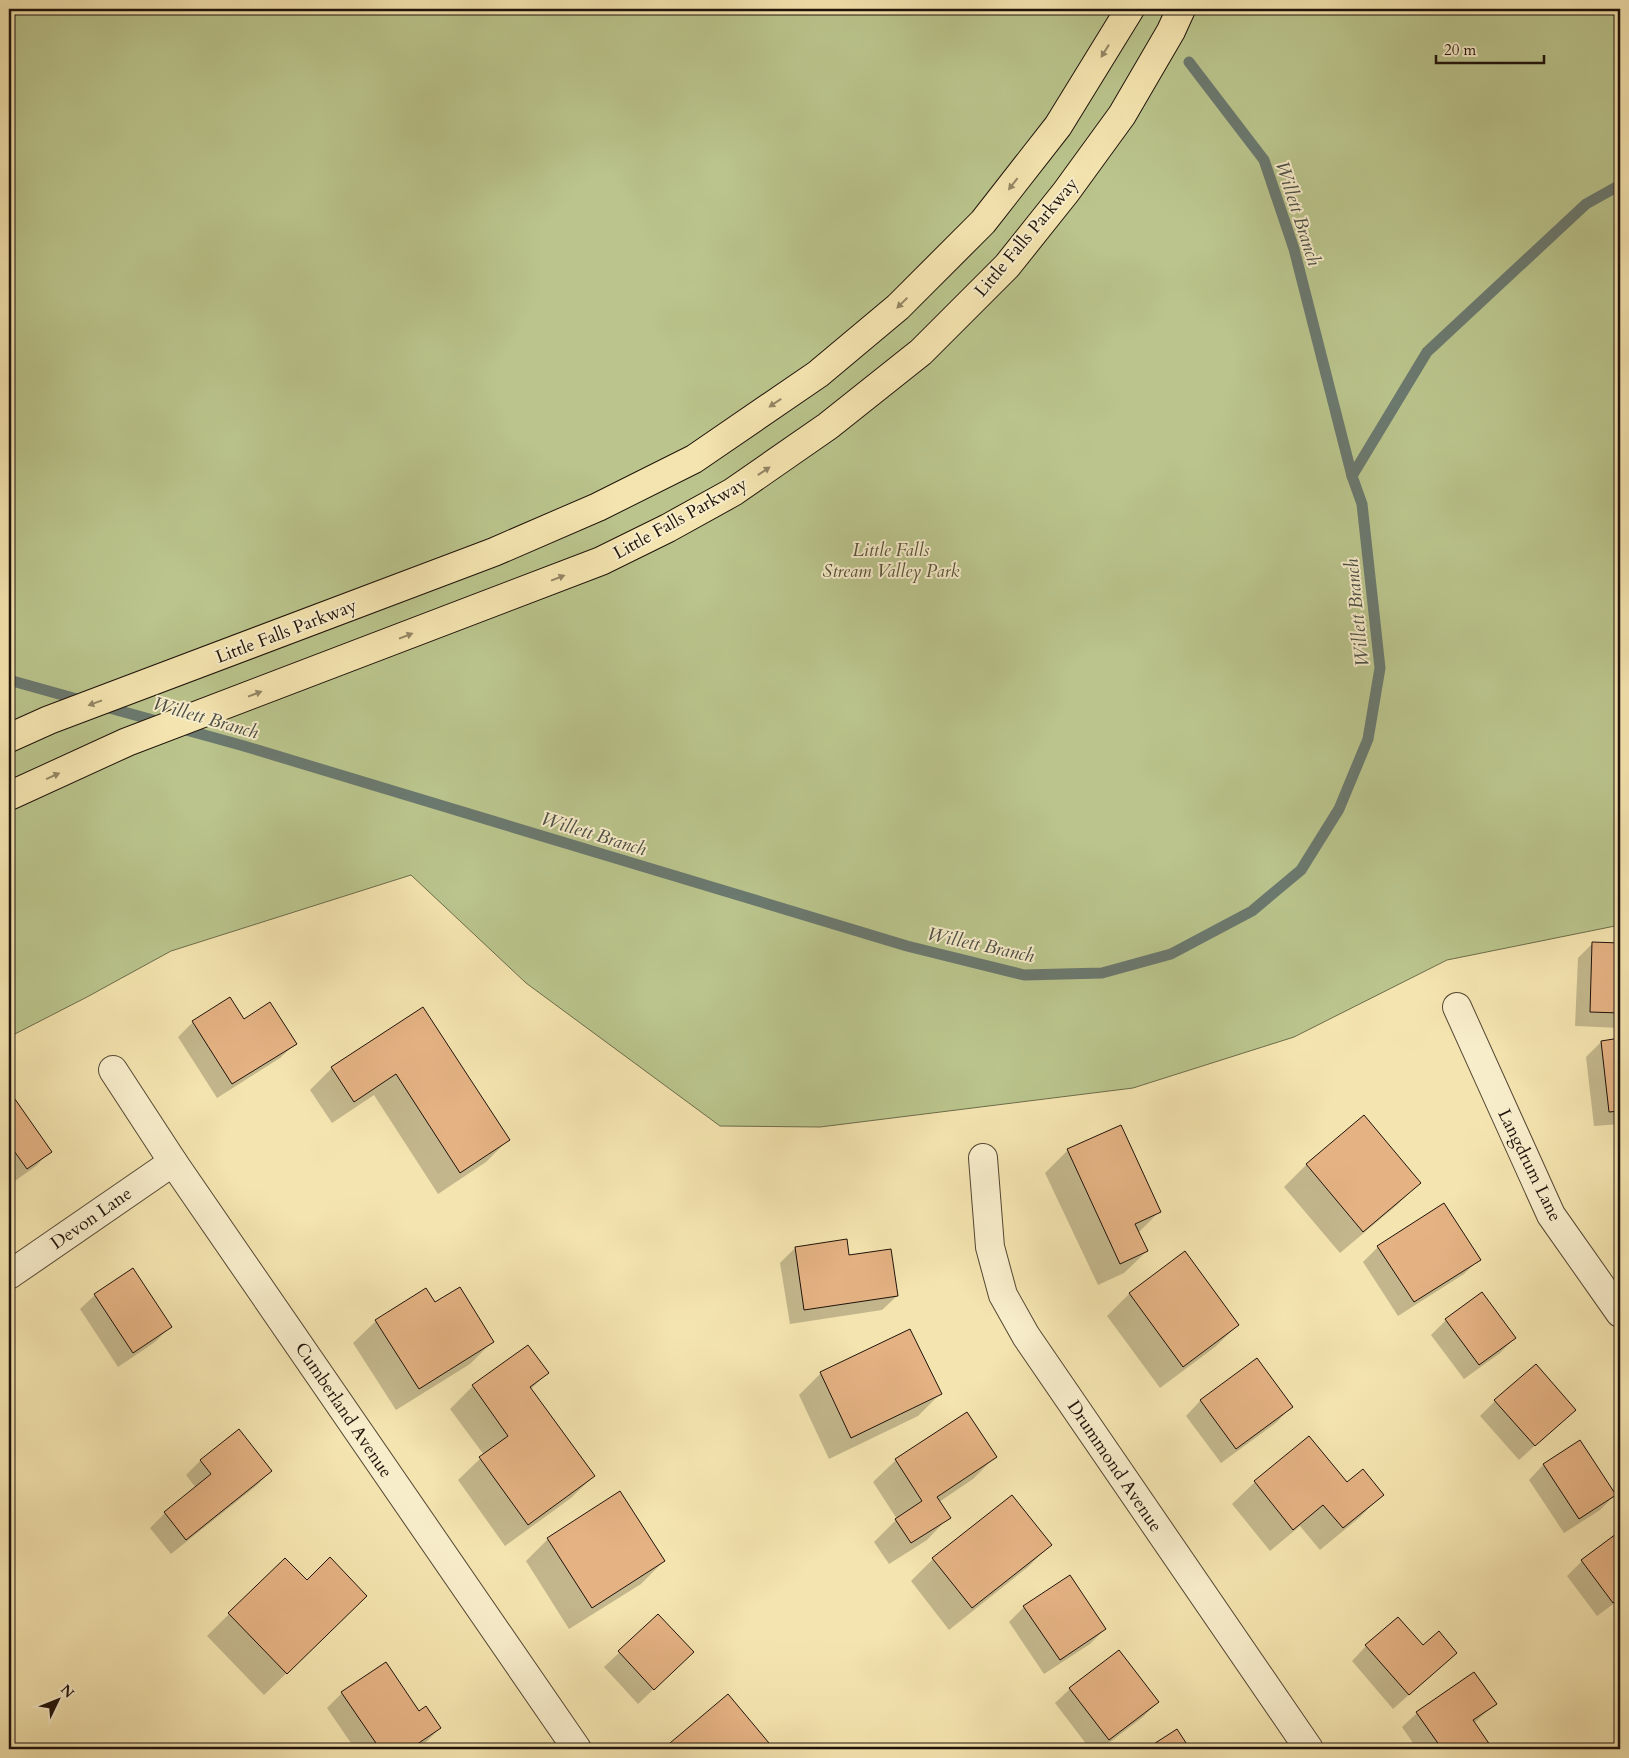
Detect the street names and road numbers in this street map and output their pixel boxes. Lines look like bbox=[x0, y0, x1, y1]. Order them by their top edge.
street label: Little Falls Parkway bbox=[969, 172, 1084, 303]
street label: Little Falls Parkway bbox=[609, 471, 752, 566]
street label: Little Falls Parkway bbox=[212, 593, 361, 670]
street label: Langdrum Lane bbox=[1492, 1105, 1568, 1226]
street label: Devon Lane bbox=[46, 1181, 137, 1256]
street label: Cumberland Avenue bbox=[289, 1338, 398, 1483]
street label: Drummond Avenue bbox=[1061, 1395, 1168, 1537]

